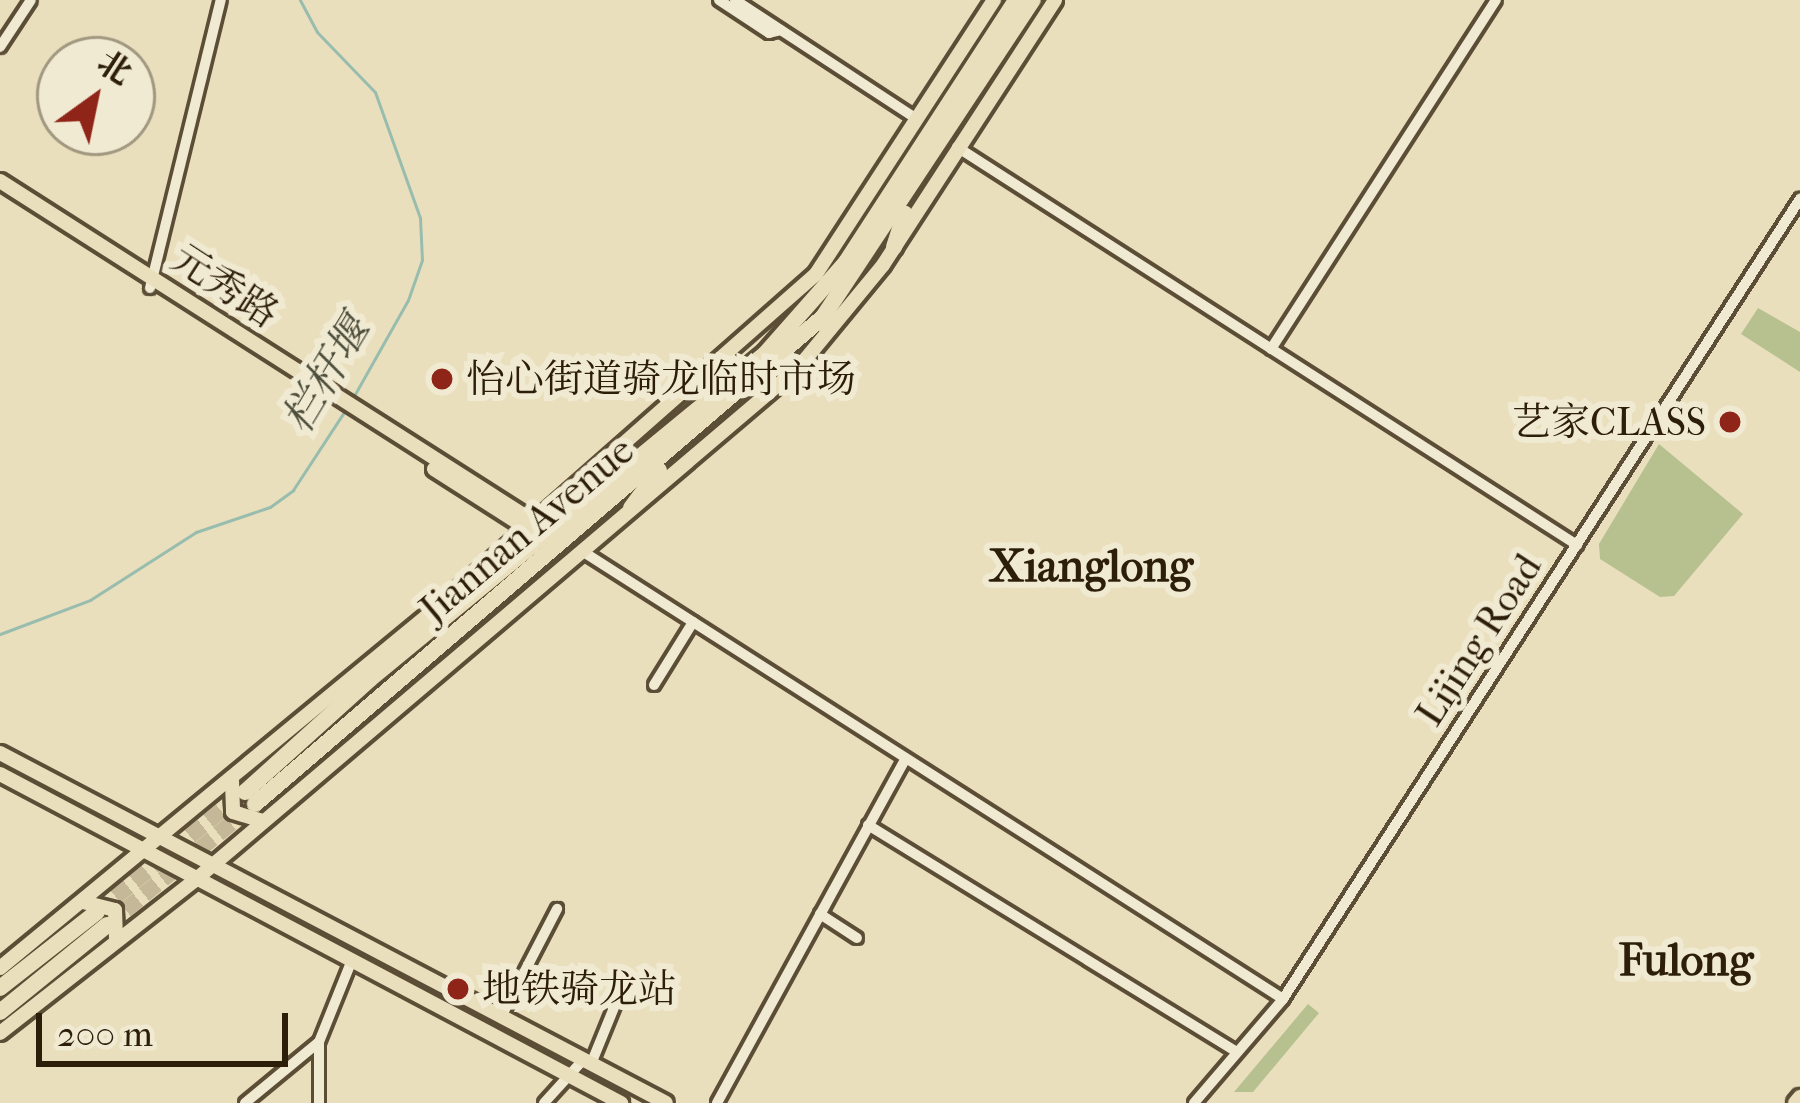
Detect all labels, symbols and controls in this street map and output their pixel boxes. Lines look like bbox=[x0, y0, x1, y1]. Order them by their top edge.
north arrow bbox=[36, 36, 156, 156]
text: 北 bbox=[90, 43, 139, 93]
street label: 元秀路 bbox=[163, 235, 287, 337]
water label: 栏杆堰 bbox=[273, 308, 381, 442]
place label: 怡心街道骑龙临时市场 bbox=[466, 356, 856, 402]
marker: 怡心街道骑龙临时市场 bbox=[429, 366, 455, 392]
place label: 艺家CLASS bbox=[1512, 399, 1706, 445]
marker: 艺家CLASS bbox=[1717, 409, 1743, 435]
street label: Jiannan Avenue bbox=[411, 427, 643, 633]
district label: Xianglong bbox=[989, 540, 1193, 594]
street label: Lijing Road bbox=[1406, 545, 1552, 735]
district label: Fulong bbox=[1619, 934, 1753, 988]
place label: 地铁骑龙站 bbox=[482, 966, 677, 1012]
marker: 地铁骑龙站 bbox=[445, 976, 471, 1002]
scale bar bbox=[42, 989, 294, 1063]
text: 200 m bbox=[57, 1013, 153, 1055]

